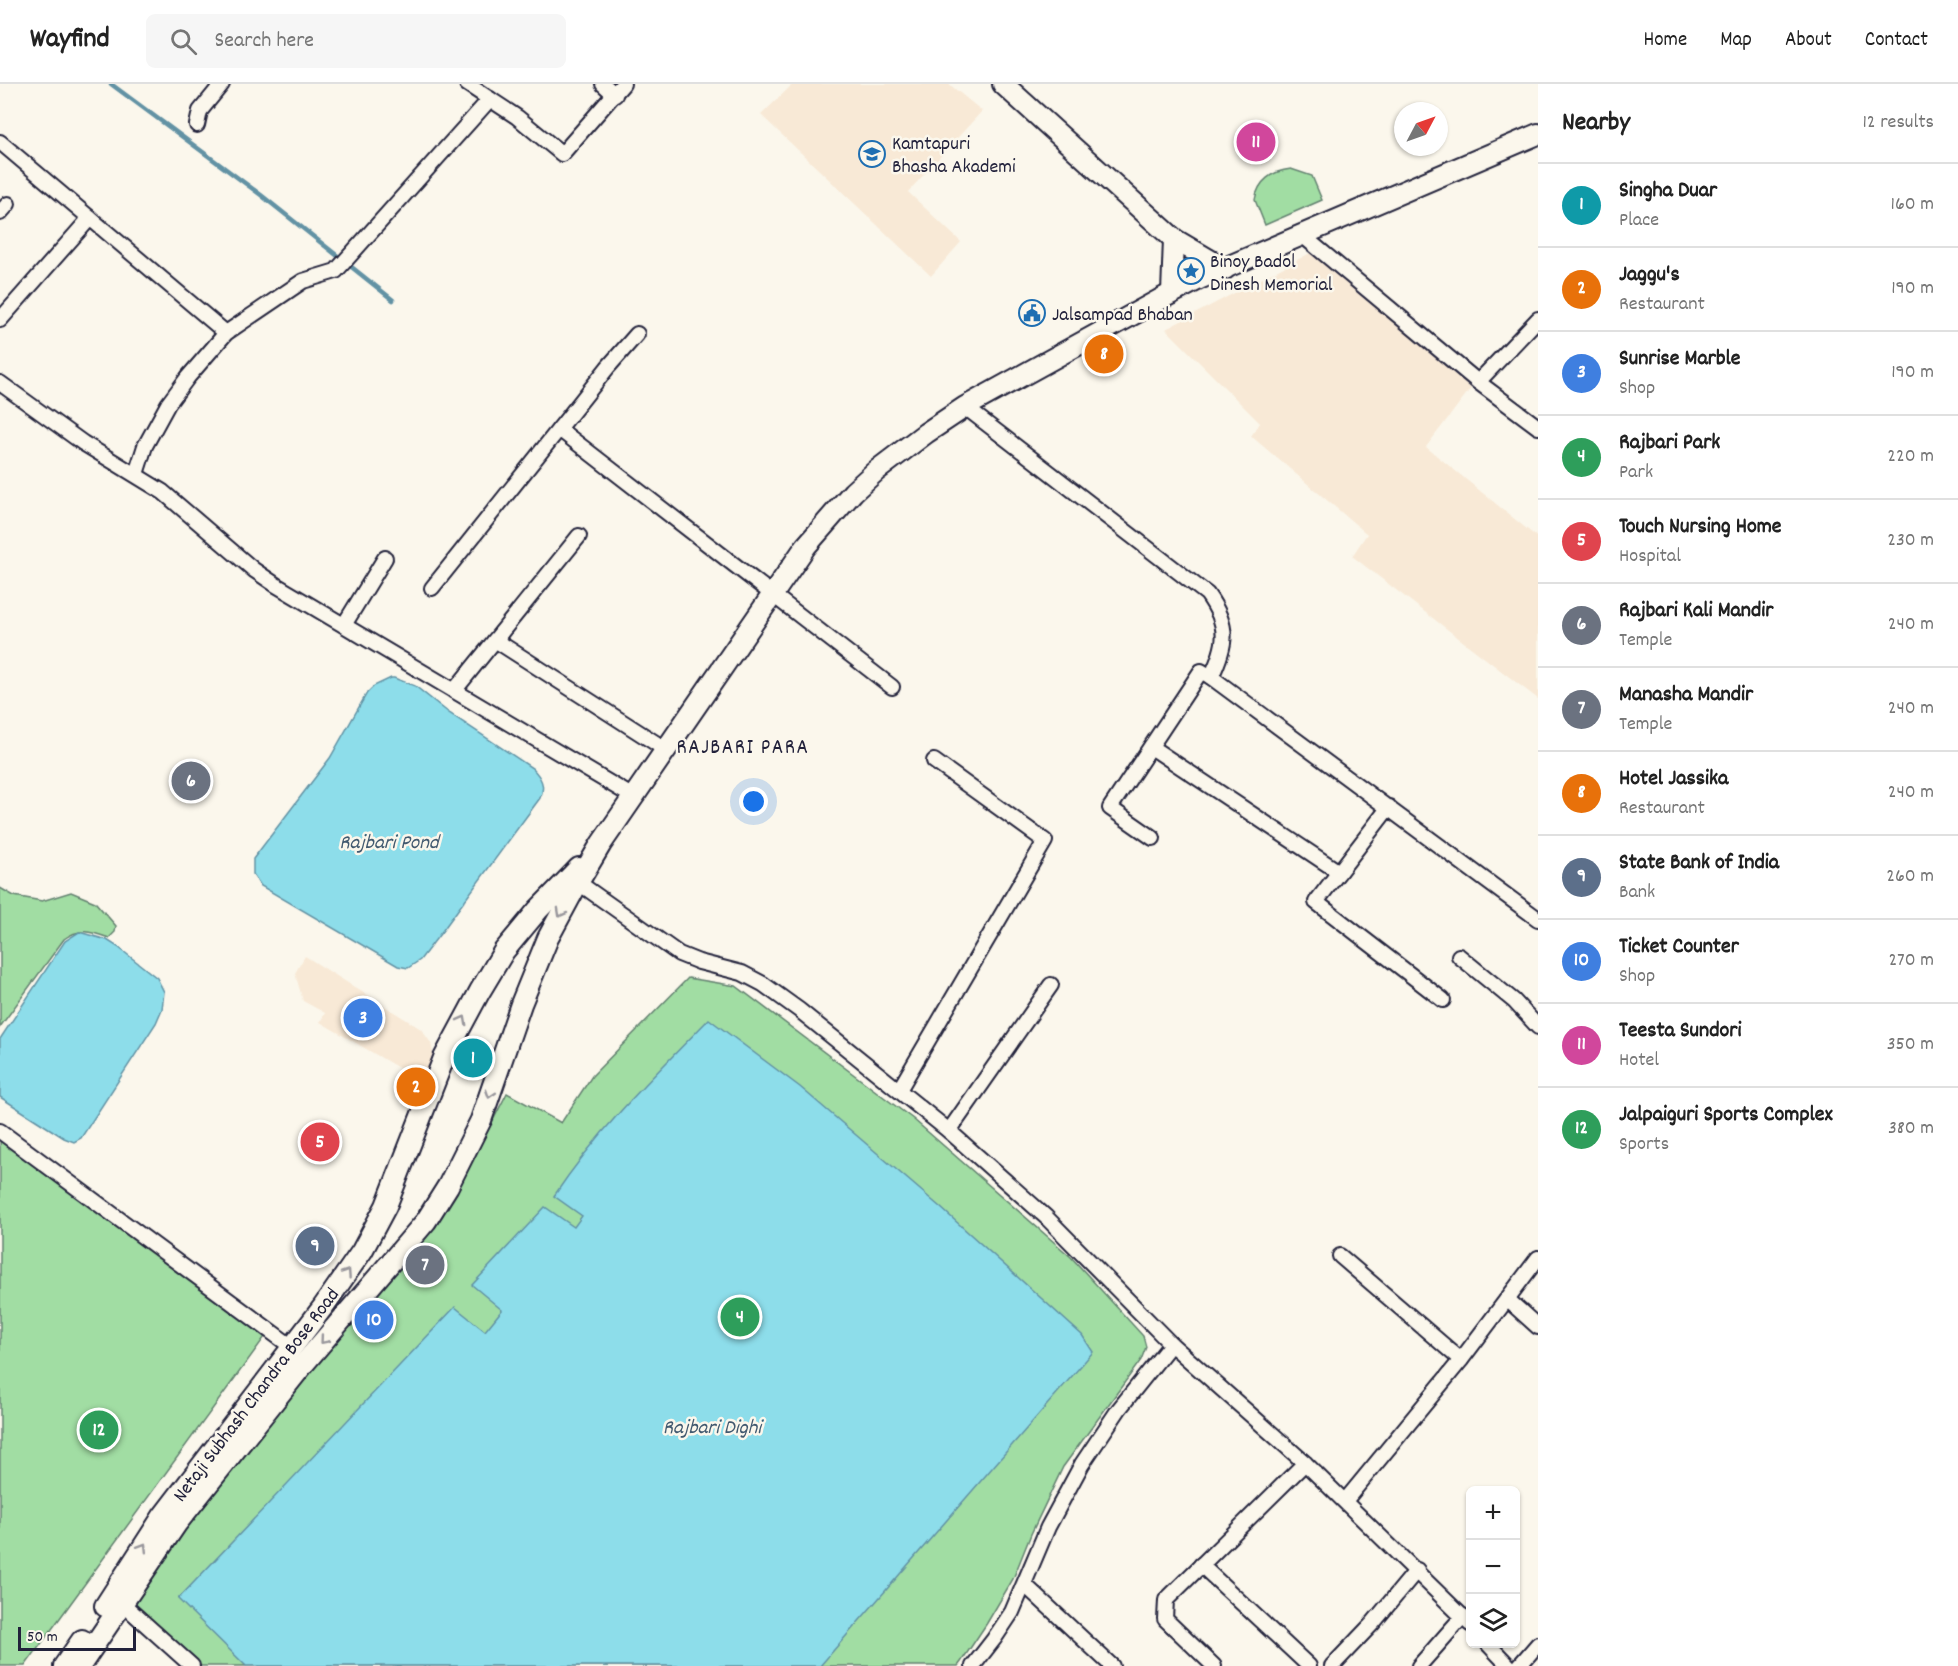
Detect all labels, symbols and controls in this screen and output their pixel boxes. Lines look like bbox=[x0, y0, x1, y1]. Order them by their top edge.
search box bbox=[146, 14, 566, 68]
text: Wayfind bbox=[30, 21, 110, 61]
icon: search bbox=[167, 25, 200, 58]
text: Search here bbox=[215, 26, 314, 57]
text: Home bbox=[1643, 26, 1687, 56]
text: Map bbox=[1720, 26, 1752, 56]
text: About bbox=[1785, 26, 1832, 56]
text: Contact bbox=[1865, 26, 1928, 56]
north arrow bbox=[1394, 102, 1448, 156]
text: Nearby bbox=[1562, 105, 1630, 142]
text: 12 results bbox=[1862, 109, 1934, 137]
pin: 11 bbox=[1236, 120, 1276, 164]
place label: Kamtapuri Bhasha Akademi bbox=[892, 131, 1016, 182]
school or university icon: Kamtapuri Bhasha Akademi bbox=[857, 139, 887, 169]
text: Singha Duar bbox=[1619, 176, 1717, 207]
text: 1 bbox=[1579, 191, 1584, 219]
text: 160 m bbox=[1891, 191, 1934, 219]
text: Place bbox=[1619, 207, 1659, 235]
place label: Binoy Badol Dinesh Memorial bbox=[1210, 249, 1333, 300]
place icon: Binoy Badol Dinesh Memorial bbox=[1176, 256, 1206, 286]
text: Jaggu's bbox=[1619, 260, 1680, 291]
text: 2 bbox=[1577, 275, 1586, 303]
text: 190 m bbox=[1891, 275, 1934, 303]
text: Restaurant bbox=[1619, 291, 1705, 319]
public building icon: Jalsampad Bhaban bbox=[1017, 298, 1047, 328]
place label: Jalsampad Bhaban bbox=[1052, 302, 1193, 330]
pin: 8 bbox=[1084, 332, 1124, 376]
text: Sunrise Marble bbox=[1619, 344, 1740, 375]
text: 3 bbox=[1577, 359, 1586, 387]
text: 190 m bbox=[1891, 359, 1934, 387]
text: Shop bbox=[1619, 375, 1655, 403]
text: Rajbari Park bbox=[1619, 428, 1720, 459]
text: 4 bbox=[1577, 443, 1586, 471]
text: 220 m bbox=[1887, 443, 1934, 471]
text: Park bbox=[1619, 459, 1653, 487]
text: Touch Nursing Home bbox=[1619, 512, 1782, 543]
text: 5 bbox=[1577, 527, 1586, 555]
text: 230 m bbox=[1887, 527, 1934, 555]
text: Hospital bbox=[1619, 543, 1681, 571]
text: Rajbari Kali Mandir bbox=[1619, 596, 1774, 627]
text: 6 bbox=[1577, 611, 1586, 639]
text: 240 m bbox=[1888, 611, 1934, 639]
text: Temple bbox=[1619, 627, 1672, 655]
text: Manasha Mandir bbox=[1619, 680, 1753, 711]
text: 7 bbox=[1578, 695, 1585, 723]
text: 240 m bbox=[1888, 695, 1934, 723]
text: Temple bbox=[1619, 711, 1672, 739]
district label: RAJBARI PARA bbox=[677, 734, 810, 764]
pin: 6 bbox=[172, 758, 210, 804]
text: Hotel Jassika bbox=[1619, 764, 1728, 795]
text: 8 bbox=[1577, 779, 1586, 807]
text: 240 m bbox=[1888, 779, 1934, 807]
your location bbox=[739, 787, 768, 816]
text: Restaurant bbox=[1619, 795, 1705, 823]
water label: Rajbari Pond bbox=[339, 829, 442, 859]
text: State Bank of India bbox=[1619, 848, 1779, 879]
text: 9 bbox=[1577, 863, 1586, 891]
text: 260 m bbox=[1886, 863, 1934, 891]
text: Bank bbox=[1619, 879, 1655, 907]
one-way arrow bbox=[557, 907, 569, 917]
text: Ticket Counter bbox=[1619, 932, 1739, 963]
text: 10 bbox=[1574, 947, 1589, 975]
text: 270 m bbox=[1888, 947, 1934, 975]
text: Shop bbox=[1619, 963, 1655, 991]
pin: 3 bbox=[344, 996, 382, 1040]
one-way arrow bbox=[456, 1016, 467, 1027]
text: Teesta Sundori bbox=[1619, 1016, 1742, 1047]
text: 11 bbox=[1577, 1031, 1586, 1059]
text: 350 m bbox=[1887, 1031, 1934, 1059]
pin: 1 bbox=[454, 1036, 492, 1080]
text: Hotel bbox=[1619, 1047, 1659, 1075]
pin: 2 bbox=[396, 1064, 436, 1110]
one-way arrow bbox=[484, 1088, 497, 1099]
text: Jalpaiguri Sports Complex bbox=[1619, 1100, 1833, 1131]
text: 12 bbox=[1575, 1115, 1588, 1143]
text: 380 m bbox=[1888, 1115, 1934, 1143]
pin: 5 bbox=[300, 1120, 340, 1164]
text: Sports bbox=[1619, 1131, 1669, 1159]
pin: 9 bbox=[296, 1224, 334, 1268]
pin: 7 bbox=[406, 1242, 444, 1288]
one-way arrow bbox=[340, 1269, 351, 1280]
street label: Netaji Subhash Chandra Bose Road bbox=[167, 1283, 347, 1509]
pin: 4 bbox=[720, 1294, 760, 1340]
pin: 10 bbox=[354, 1298, 394, 1342]
one-way arrow bbox=[320, 1333, 331, 1344]
pin: 12 bbox=[80, 1408, 118, 1452]
water label: Rajbari Dighi bbox=[663, 1414, 764, 1444]
map controls bbox=[1466, 1486, 1520, 1648]
button: + bbox=[1466, 1486, 1520, 1540]
button: − bbox=[1466, 1540, 1520, 1594]
one-way arrow bbox=[136, 1543, 147, 1554]
button: layers bbox=[1466, 1594, 1520, 1648]
scale bar bbox=[18, 1624, 136, 1652]
text: 50 m bbox=[27, 1626, 58, 1649]

